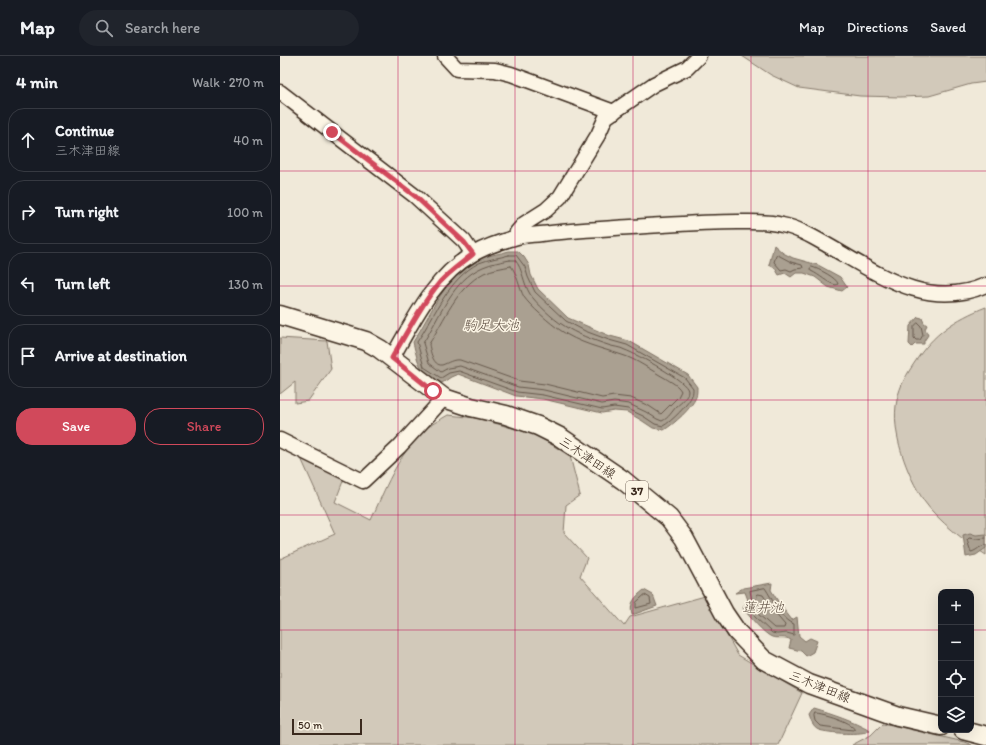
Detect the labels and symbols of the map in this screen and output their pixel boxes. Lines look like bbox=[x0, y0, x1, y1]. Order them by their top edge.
route end bbox=[323, 123, 341, 141]
water label: 駒足大池 bbox=[463, 317, 520, 334]
route start bbox=[424, 382, 442, 400]
street label: 三木津田線 bbox=[557, 433, 620, 482]
road number: 37 bbox=[626, 481, 648, 501]
water label: 蓮井池 bbox=[742, 599, 785, 616]
street label: 三木津田線 bbox=[787, 667, 854, 706]
scale bar bbox=[292, 717, 362, 736]

